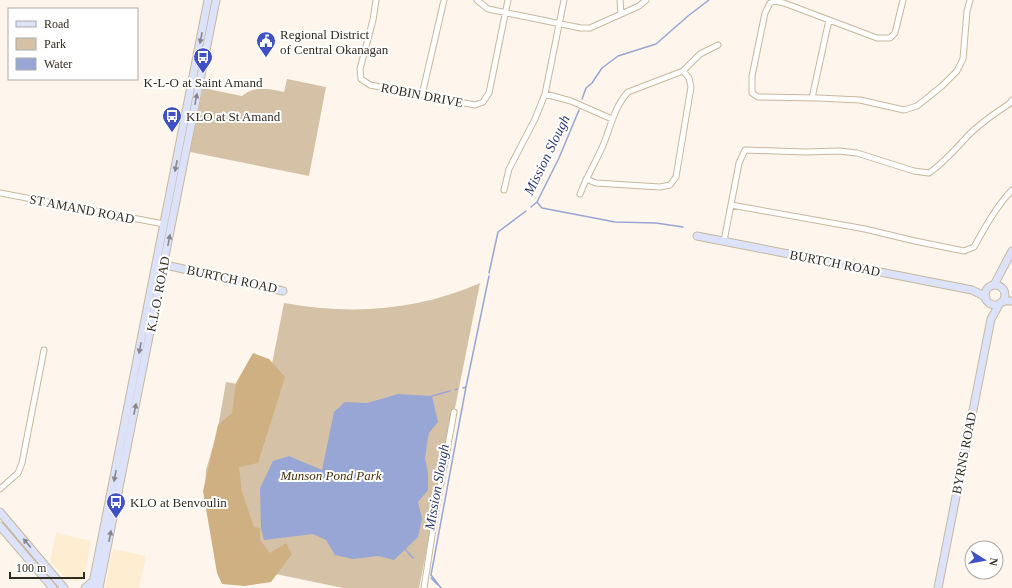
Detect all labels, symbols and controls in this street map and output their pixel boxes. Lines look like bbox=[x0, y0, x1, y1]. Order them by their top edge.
legend bbox=[8, 8, 138, 80]
text: Road bbox=[44, 17, 69, 31]
place label: Regional District of Central Okanagan bbox=[280, 27, 389, 57]
public building icon: Regional District of Central Okanagan bbox=[255, 30, 277, 58]
one-way arrow bbox=[197, 32, 203, 44]
text: Park bbox=[44, 37, 66, 51]
bus stop icon: K-L-O at Saint Amand bbox=[192, 46, 214, 74]
text: Water bbox=[44, 57, 72, 71]
place label: K-L-O at Saint Amand bbox=[144, 75, 263, 90]
street label: ROBIN DRIVE bbox=[380, 80, 464, 110]
one-way arrow bbox=[194, 92, 200, 105]
bus stop icon: KLO at St Amand bbox=[161, 105, 183, 133]
place label: KLO at St Amand bbox=[186, 109, 281, 124]
water label: Mission Slough bbox=[521, 113, 573, 198]
one-way arrow bbox=[172, 160, 178, 172]
street label: ST AMAND ROAD bbox=[28, 191, 136, 227]
one-way arrow bbox=[166, 234, 172, 246]
street label: BURTCH ROAD bbox=[788, 247, 882, 279]
street label: K.L.O. ROAD bbox=[143, 255, 173, 333]
street label: BURTCH ROAD bbox=[185, 262, 279, 296]
one-way arrow bbox=[136, 342, 142, 354]
one-way arrow bbox=[132, 402, 138, 415]
street label: BYRNS ROAD bbox=[949, 411, 979, 495]
water label: Mission Slough bbox=[422, 443, 452, 532]
park label: Munson Pond Park bbox=[279, 468, 382, 483]
one-way arrow bbox=[111, 470, 117, 482]
bus stop icon: KLO at Benvoulin bbox=[105, 491, 127, 519]
place label: KLO at Benvoulin bbox=[130, 495, 227, 510]
one-way arrow bbox=[107, 530, 113, 542]
one-way arrow bbox=[22, 538, 31, 549]
north arrow bbox=[964, 540, 1004, 580]
scale bar bbox=[10, 554, 84, 580]
text: N bbox=[987, 557, 1000, 567]
text: 100 m bbox=[16, 561, 47, 575]

